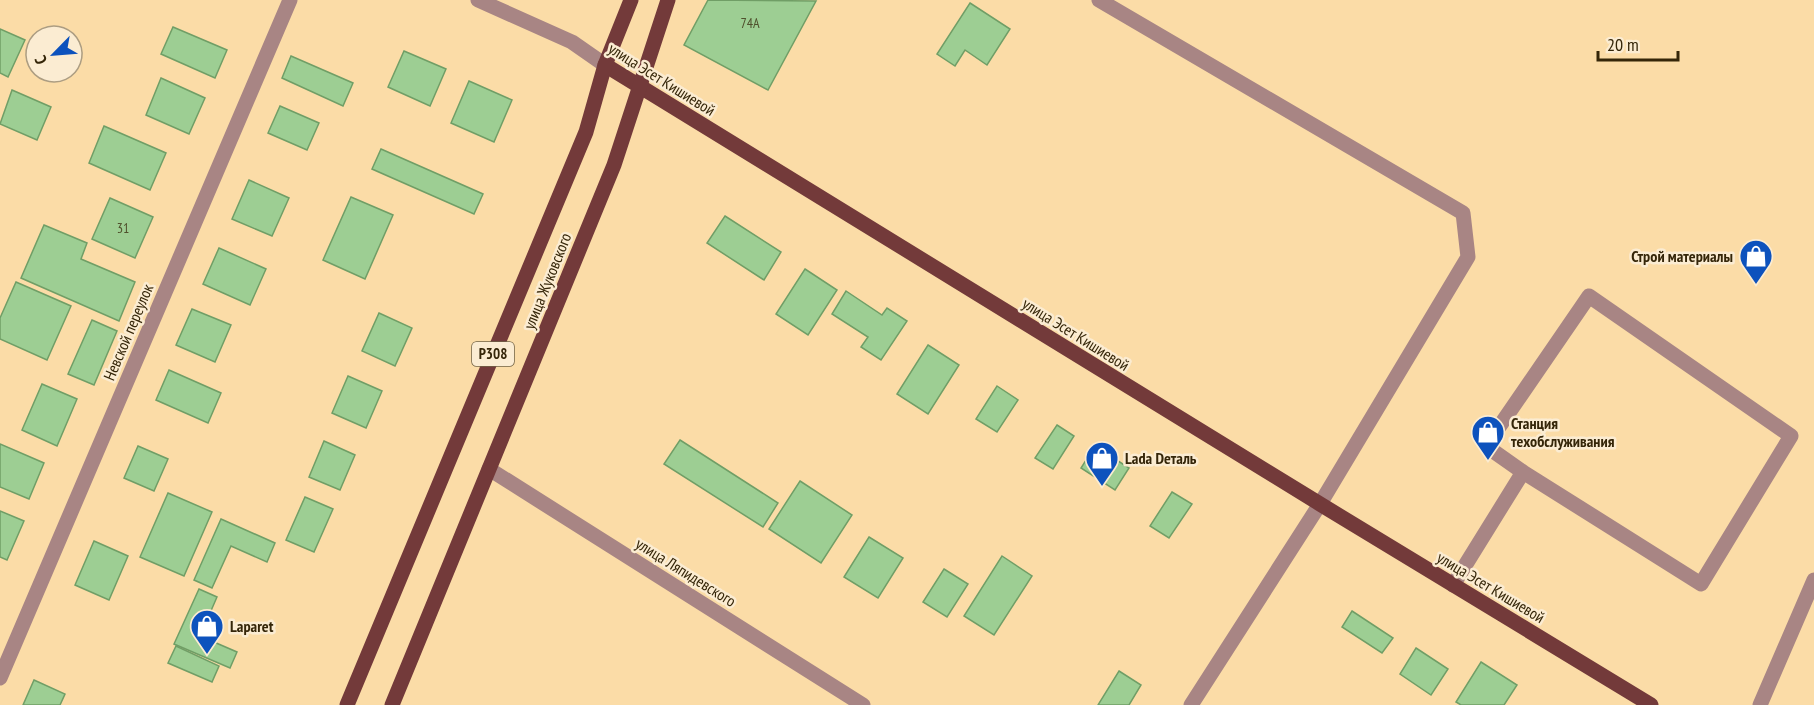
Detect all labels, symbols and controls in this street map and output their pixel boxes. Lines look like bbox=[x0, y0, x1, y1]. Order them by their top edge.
house number: 74А bbox=[740, 14, 760, 32]
north arrow bbox=[24, 24, 84, 84]
scale bar bbox=[1598, 24, 1678, 62]
text: 20 m bbox=[1607, 33, 1639, 56]
street label: улица Эсет Кишиевой bbox=[605, 38, 719, 120]
text: С bbox=[30, 52, 51, 68]
house number: 31 bbox=[117, 219, 129, 237]
street label: улица Жуковского bbox=[519, 230, 575, 332]
shop icon: Строй материалы bbox=[1738, 238, 1774, 285]
place label: Строй материалы bbox=[1631, 246, 1733, 266]
street label: Невской переулок bbox=[99, 280, 158, 383]
street label: улица Эсет Кишиевой bbox=[1019, 293, 1133, 375]
road number: P308 bbox=[472, 342, 514, 366]
place label: Станция техобслуживания bbox=[1511, 413, 1615, 451]
shop icon: Станция техобслуживания bbox=[1470, 414, 1506, 461]
shop icon: Lada Dеталь bbox=[1084, 440, 1120, 487]
place label: Lada Dеталь bbox=[1125, 448, 1197, 468]
street label: улица Ляпидевского bbox=[632, 533, 740, 611]
street label: улица Эсет Кишиевой bbox=[1433, 547, 1549, 627]
shop icon: Laparet bbox=[189, 608, 225, 655]
place label: Laparet bbox=[230, 616, 274, 636]

